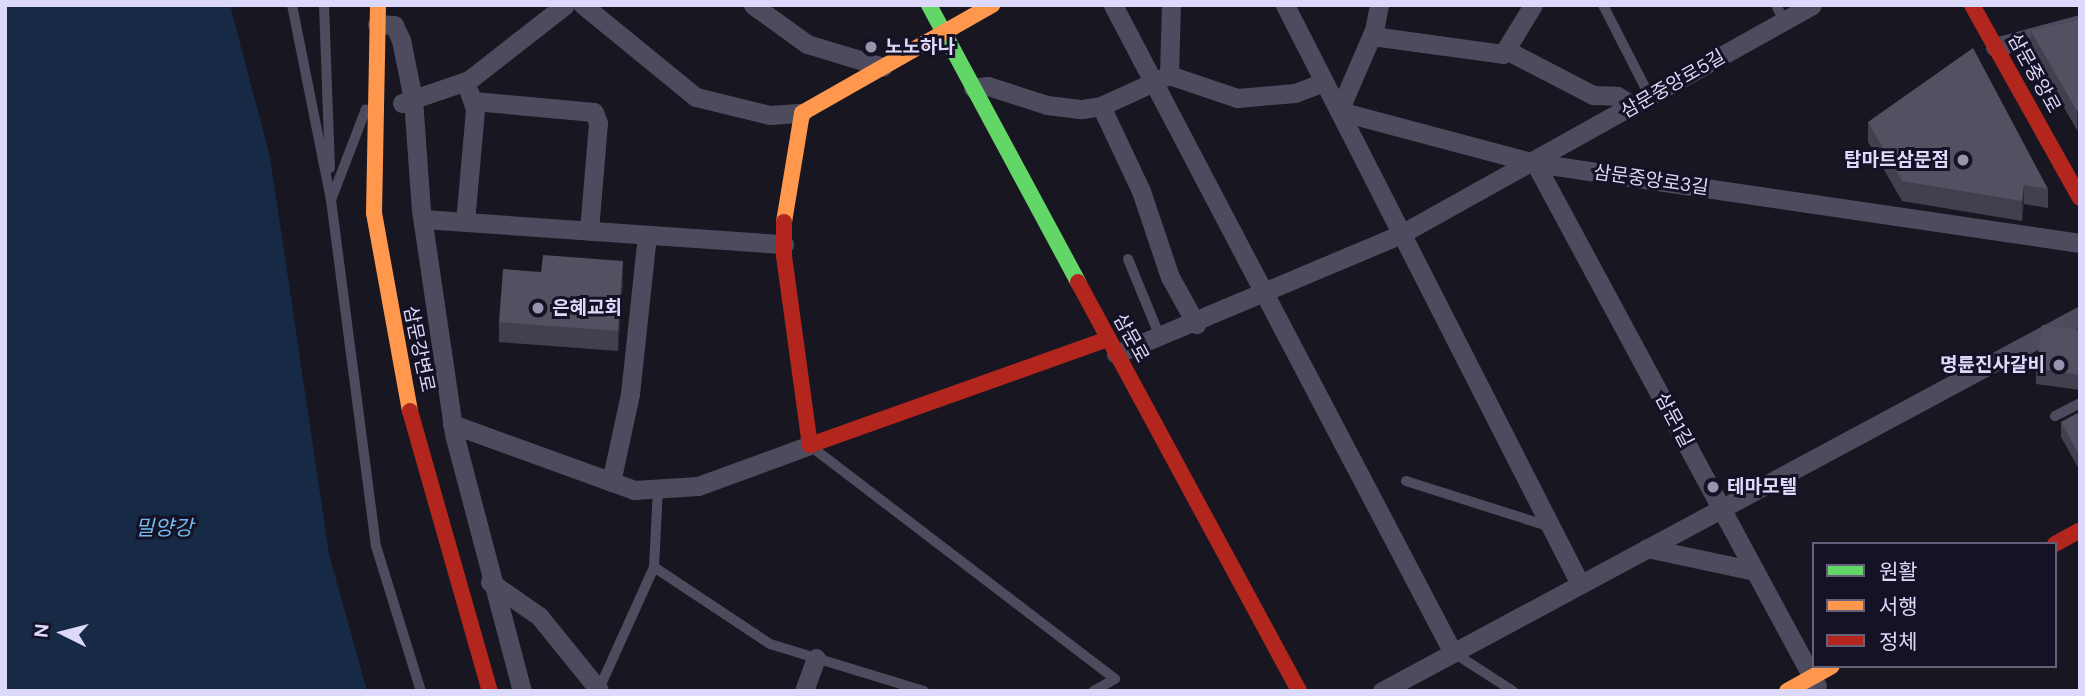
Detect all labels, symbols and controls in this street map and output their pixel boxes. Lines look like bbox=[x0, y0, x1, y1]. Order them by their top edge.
street label: 삼문중앙로 bbox=[2003, 29, 2065, 117]
place label: 노노하나 bbox=[885, 36, 955, 58]
marker: 노노하나 bbox=[863, 39, 879, 55]
street label: 삼문중앙로5길 bbox=[1617, 45, 1729, 123]
place label: 탑마트삼문점 bbox=[1844, 149, 1949, 171]
marker: 탑마트삼문점 bbox=[1955, 152, 1971, 168]
street label: 삼문중앙로3길 bbox=[1592, 161, 1710, 199]
place label: 은혜교회 bbox=[552, 297, 622, 319]
marker: 은혜교회 bbox=[530, 300, 546, 316]
street label: 삼문강변로 bbox=[399, 304, 439, 394]
street label: 삼문로 bbox=[1108, 310, 1154, 366]
place label: 명륜진사갈비 bbox=[1940, 354, 2045, 376]
marker: 명륜진사갈비 bbox=[2051, 357, 2067, 373]
street label: 삼문1길 bbox=[1650, 389, 1698, 451]
place label: 테마모텔 bbox=[1727, 476, 1797, 498]
marker: 테마모텔 bbox=[1705, 479, 1721, 495]
water label: 밀양강 bbox=[135, 515, 193, 541]
legend bbox=[1812, 542, 2057, 668]
text: 원활 bbox=[1879, 558, 1918, 586]
text: 서행 bbox=[1879, 593, 1918, 621]
north arrow bbox=[28, 598, 98, 668]
text: N bbox=[28, 623, 55, 639]
text: 정체 bbox=[1879, 628, 1918, 656]

